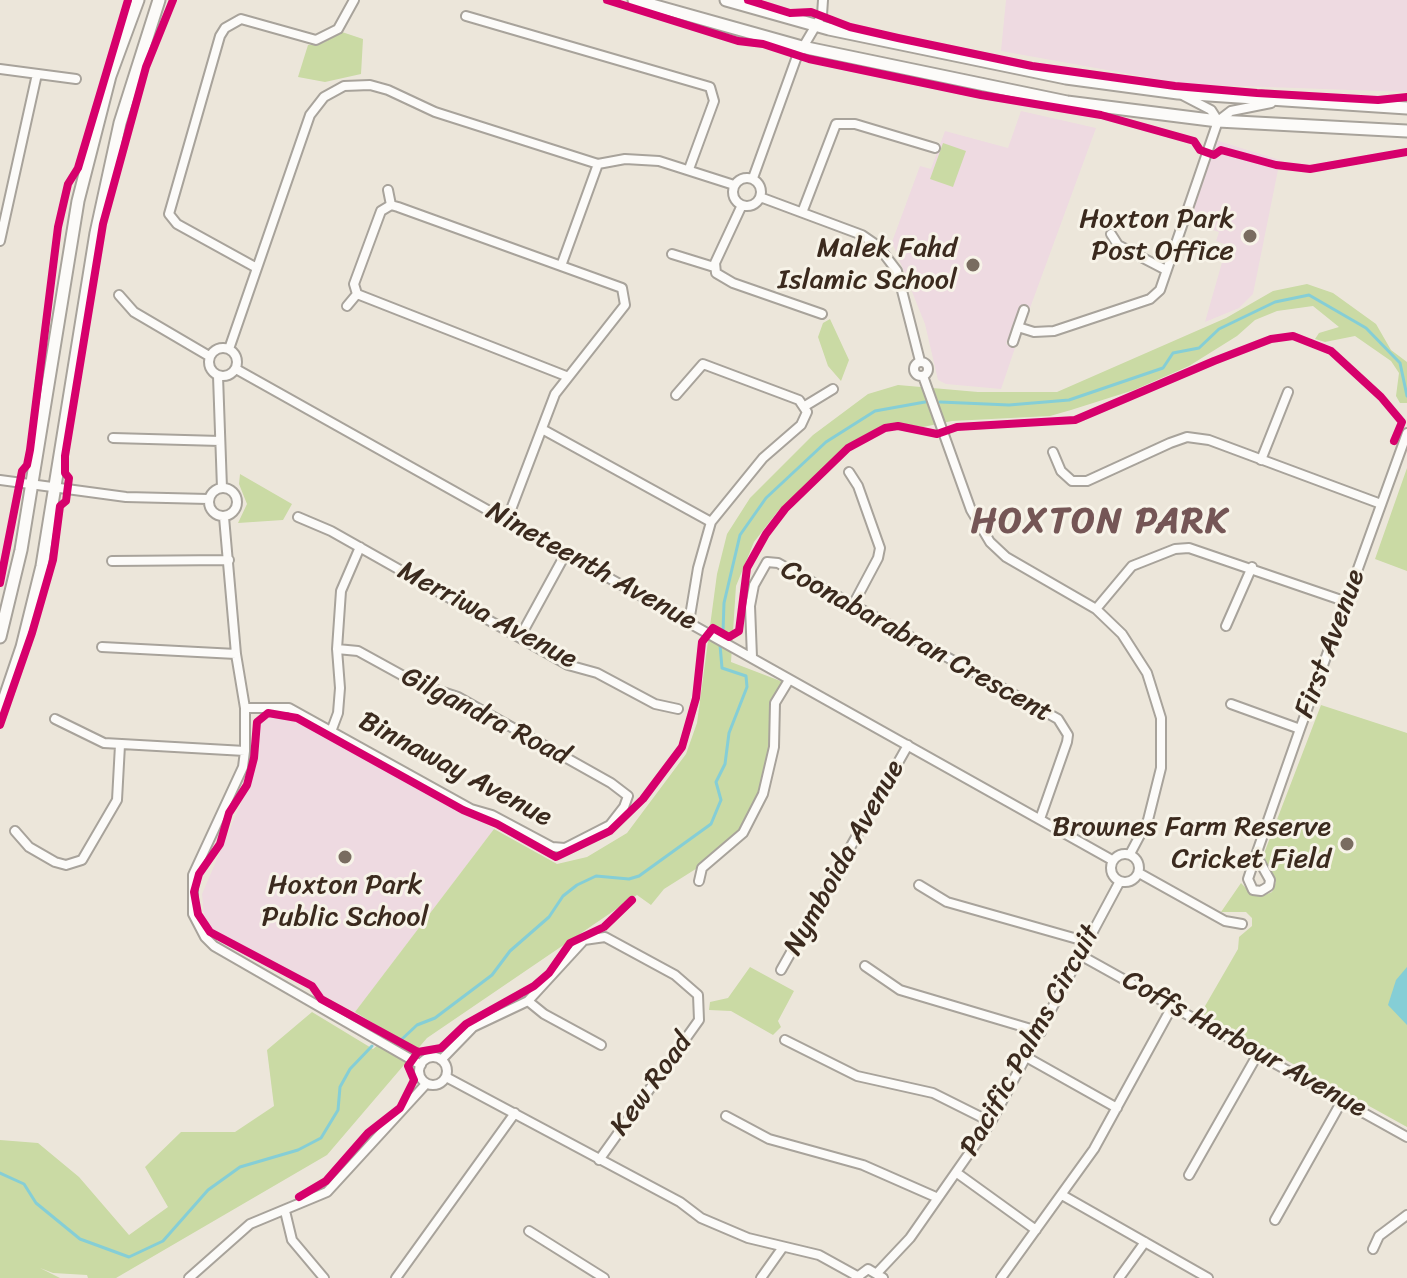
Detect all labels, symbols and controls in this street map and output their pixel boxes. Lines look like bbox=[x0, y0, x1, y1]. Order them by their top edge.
place label: Hoxton Park Post Office bbox=[1079, 203, 1234, 269]
marker: Hoxton Park Post Office bbox=[1241, 227, 1259, 245]
place label: Malek Fahd Islamic School bbox=[778, 232, 957, 298]
marker: Malek Fahd Islamic School bbox=[964, 256, 982, 274]
street label: Nineteenth Avenue bbox=[480, 495, 702, 639]
district label: HOXTON PARK bbox=[972, 501, 1228, 545]
street label: Coonabarabran Crescent bbox=[775, 553, 1057, 731]
street label: Merriwa Avenue bbox=[392, 555, 582, 677]
street label: First Avenue bbox=[1289, 565, 1373, 723]
street label: Gilgandra Road bbox=[395, 660, 575, 774]
street label: Binnaway Avenue bbox=[353, 705, 557, 835]
street label: Nymboida Avenue bbox=[778, 755, 912, 961]
place label: Brownes Farm Reserve Cricket Field bbox=[1052, 811, 1331, 877]
marker: Brownes Farm Reserve Cricket Field bbox=[1338, 835, 1356, 853]
marker: Hoxton Park Public School bbox=[336, 848, 354, 866]
place label: Hoxton Park Public School bbox=[262, 869, 428, 935]
street label: Pacific Palms Circuit bbox=[954, 920, 1108, 1162]
street label: Coffs Harbour Avenue bbox=[1116, 964, 1372, 1126]
street label: Kew Road bbox=[604, 1027, 700, 1143]

